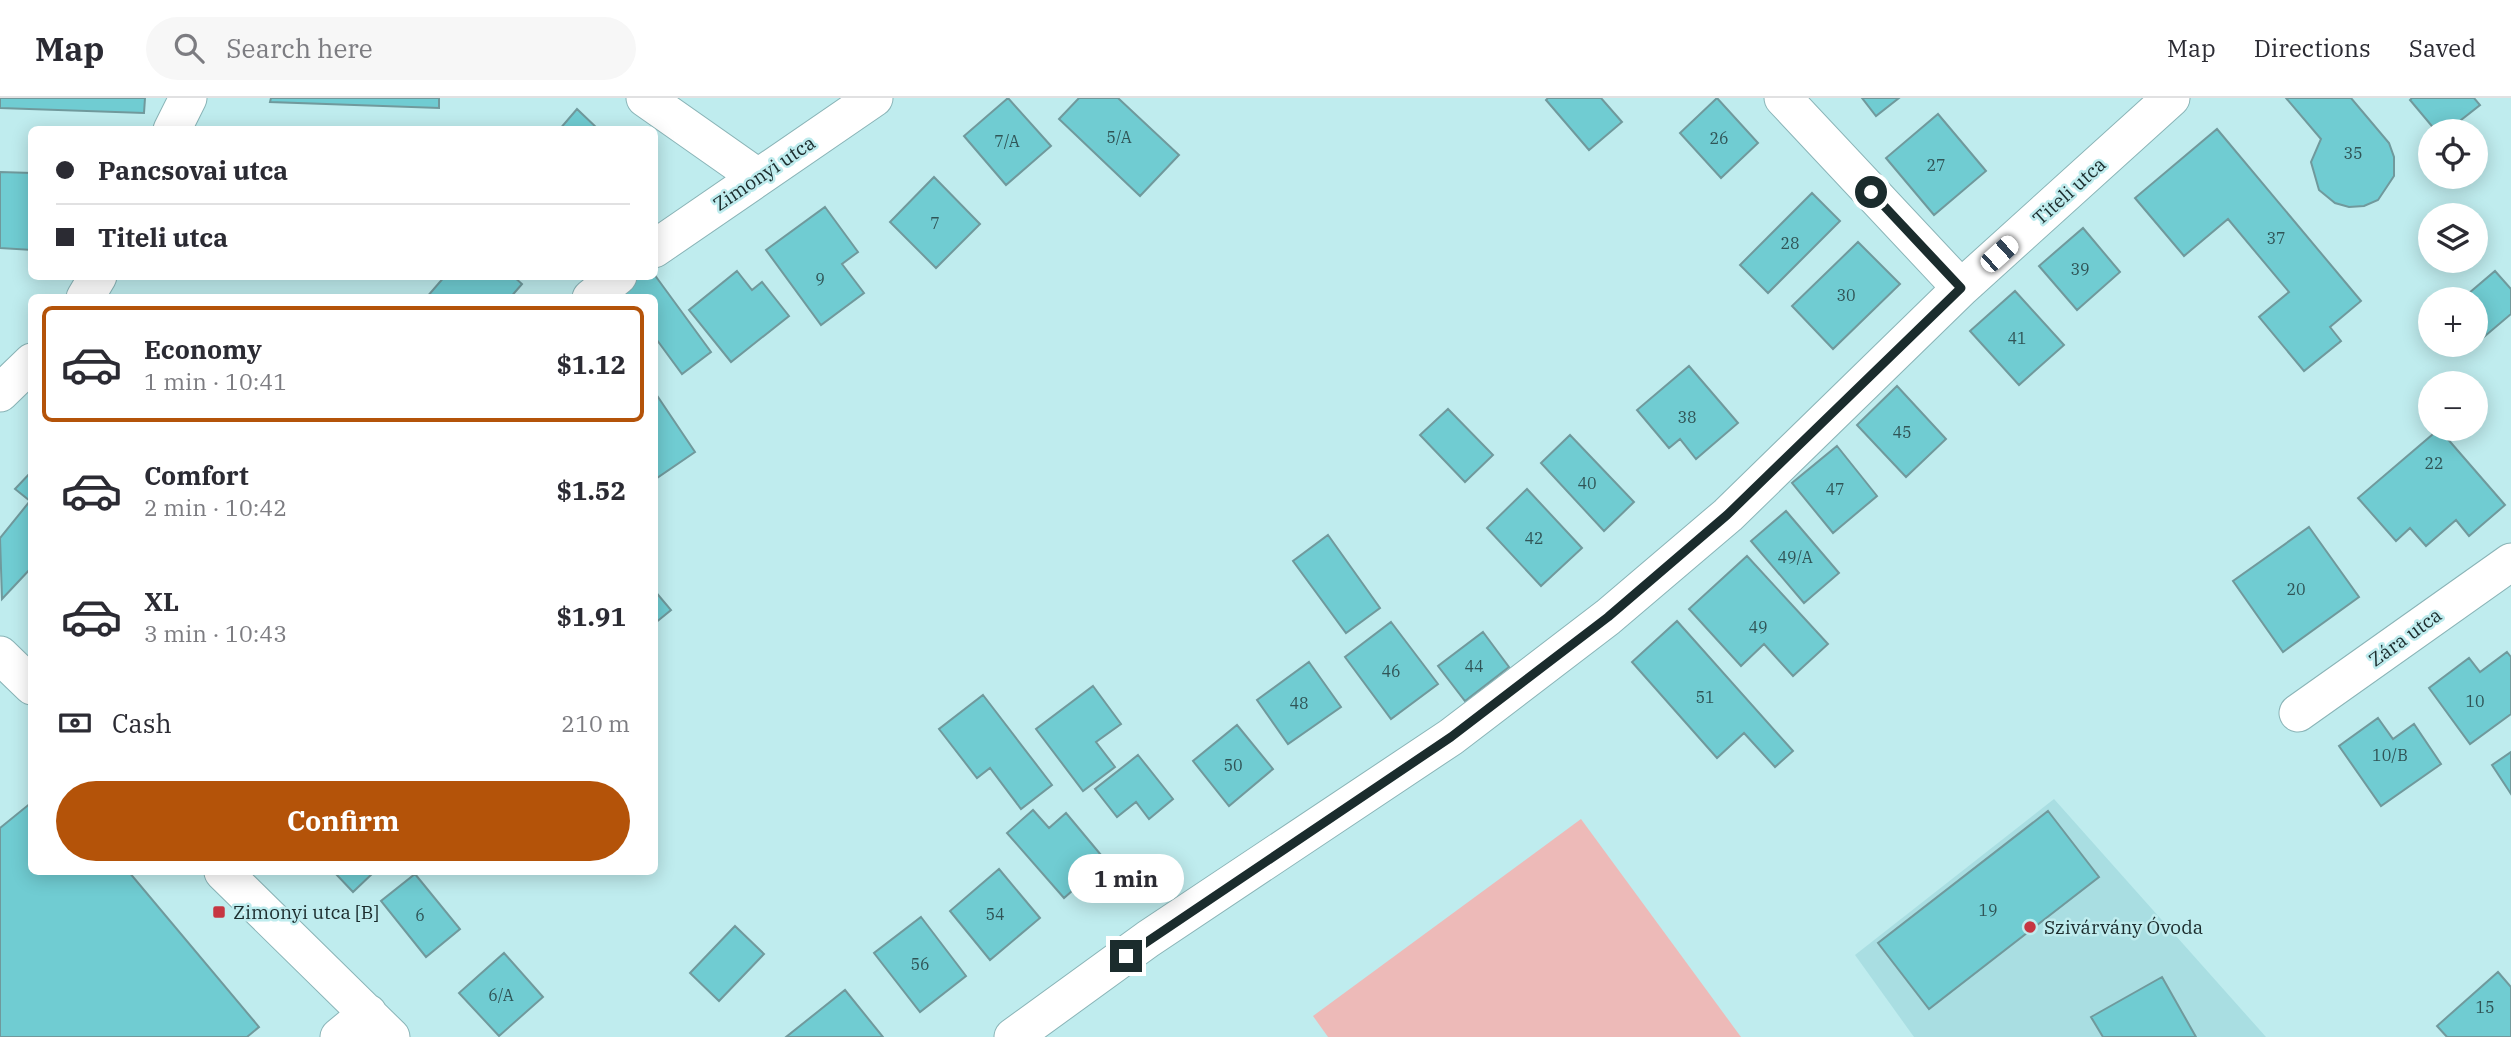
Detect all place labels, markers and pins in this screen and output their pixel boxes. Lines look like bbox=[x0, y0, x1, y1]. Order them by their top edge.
place label: Zimonyi utca [B] bbox=[233, 900, 379, 924]
marker: Zimonyi utca [B] bbox=[211, 904, 227, 920]
place label: Szivárvány Óvoda bbox=[2044, 915, 2203, 939]
marker: Szivárvány Óvoda bbox=[2022, 919, 2038, 935]

